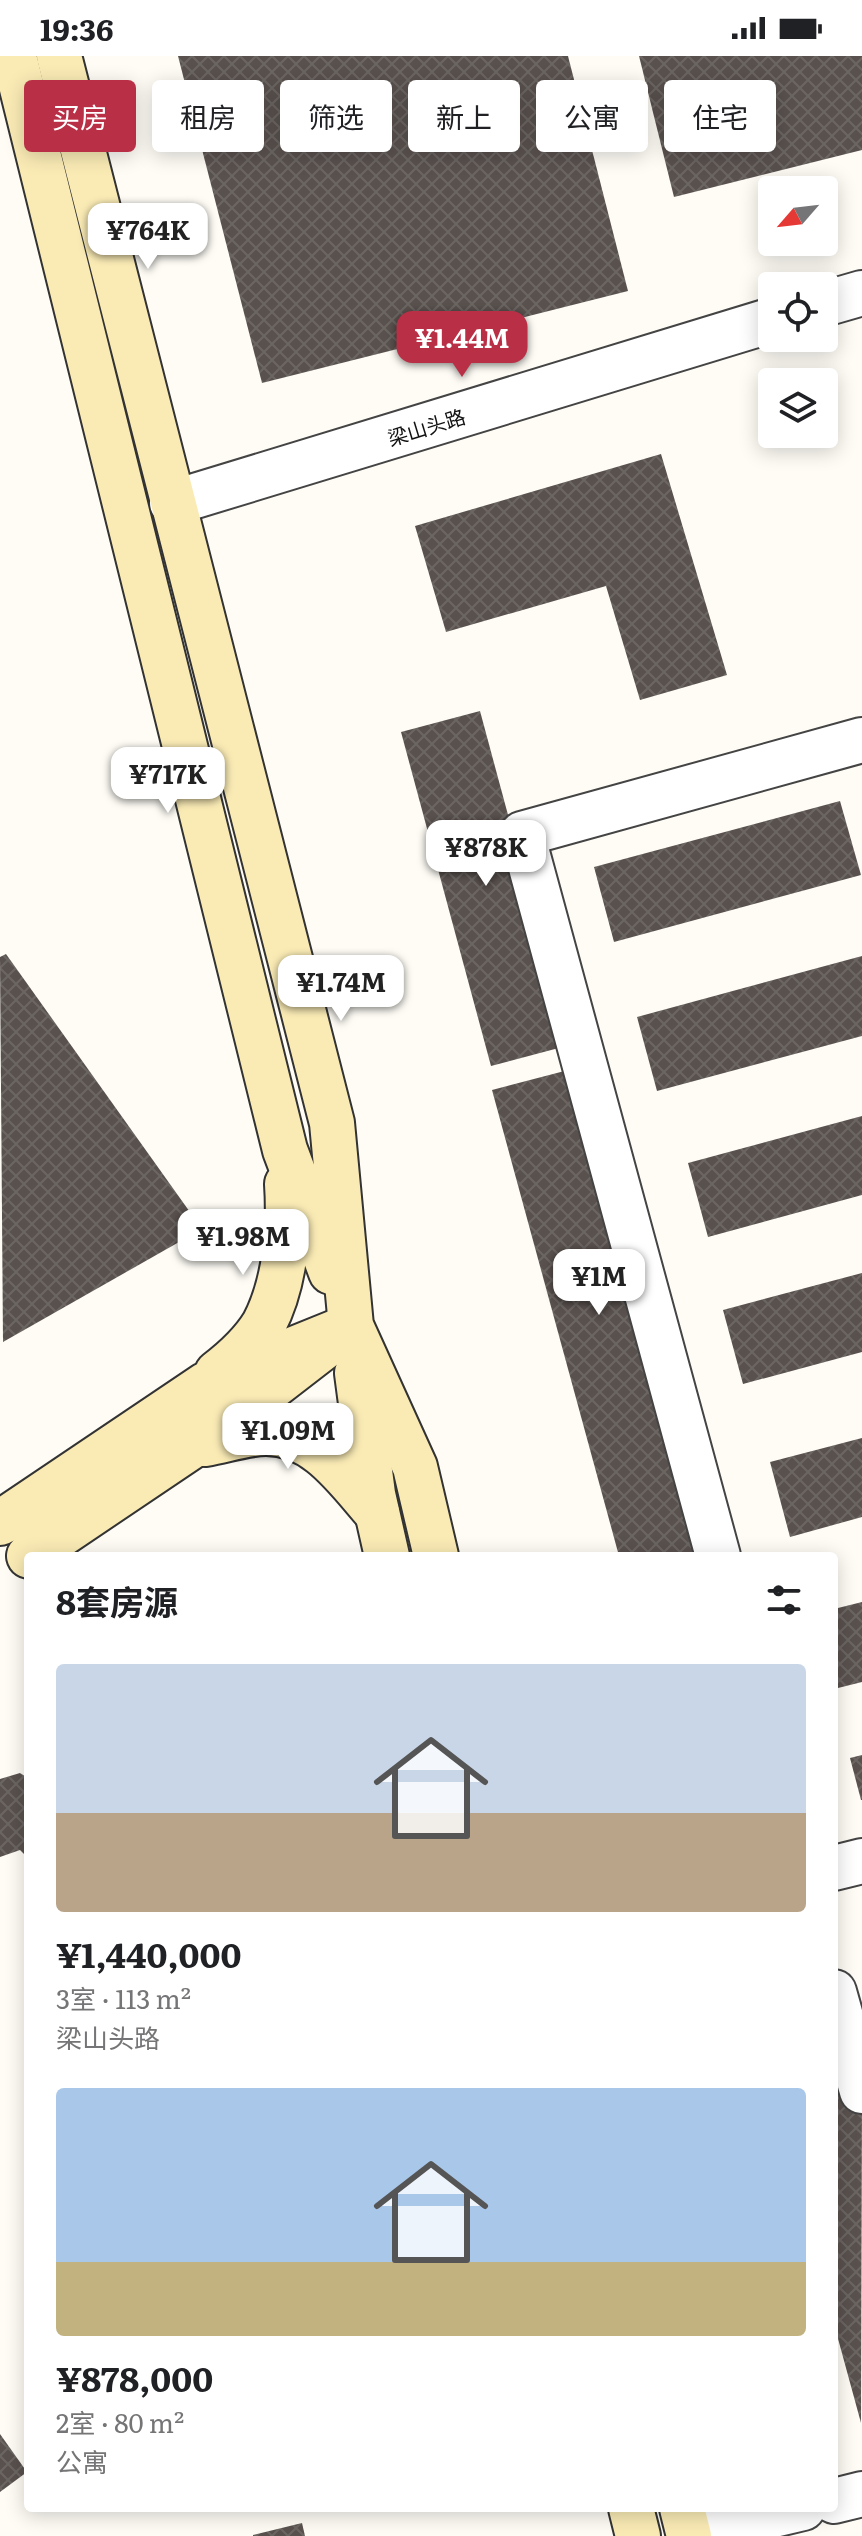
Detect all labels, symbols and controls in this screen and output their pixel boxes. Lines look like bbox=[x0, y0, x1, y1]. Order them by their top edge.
text: 19:36 bbox=[40, 6, 114, 50]
chip: 买房 bbox=[24, 80, 136, 152]
chip: 租房 bbox=[152, 80, 264, 152]
chip: 筛选 bbox=[280, 80, 392, 152]
chip: 新上 bbox=[408, 80, 520, 152]
chip: 公寓 bbox=[536, 80, 648, 152]
chip: 住宅 bbox=[664, 80, 776, 152]
north arrow bbox=[758, 176, 838, 256]
map controls bbox=[758, 176, 838, 448]
pin: ¥764K bbox=[92, 203, 204, 271]
text: ¥764K bbox=[106, 209, 190, 248]
button: locate bbox=[758, 272, 838, 352]
pin: ¥1.44M bbox=[397, 311, 527, 379]
text: ¥1.44M bbox=[415, 317, 509, 356]
button: layers bbox=[758, 368, 838, 448]
street label: 梁山头路 bbox=[383, 400, 469, 452]
pin: ¥717K bbox=[112, 747, 224, 815]
text: ¥717K bbox=[129, 753, 207, 792]
pin: ¥878K bbox=[430, 820, 542, 888]
text: ¥878K bbox=[444, 826, 528, 865]
pin: ¥1.74M bbox=[276, 955, 406, 1023]
text: ¥1.74M bbox=[296, 961, 386, 1000]
pin: ¥1.98M bbox=[178, 1209, 308, 1277]
text: ¥1.98M bbox=[196, 1215, 290, 1254]
pin: ¥1M bbox=[560, 1249, 638, 1317]
text: ¥1M bbox=[571, 1255, 627, 1294]
pin: ¥1.09M bbox=[223, 1403, 353, 1471]
text: ¥1.09M bbox=[240, 1409, 336, 1448]
text: 8套房源 bbox=[56, 1575, 178, 1625]
icon: filters bbox=[762, 1578, 806, 1622]
icon: home bbox=[359, 1716, 503, 1860]
text: ¥1,440,000 bbox=[56, 1928, 241, 1978]
text: 3室 · 113 m² bbox=[56, 1978, 191, 2017]
text: 梁山头路 bbox=[56, 2017, 160, 2056]
icon: home bbox=[359, 2140, 503, 2284]
text: ¥878,000 bbox=[56, 2352, 213, 2402]
text: 2室 · 80 m² bbox=[56, 2402, 184, 2441]
text: 公寓 bbox=[56, 2441, 108, 2480]

